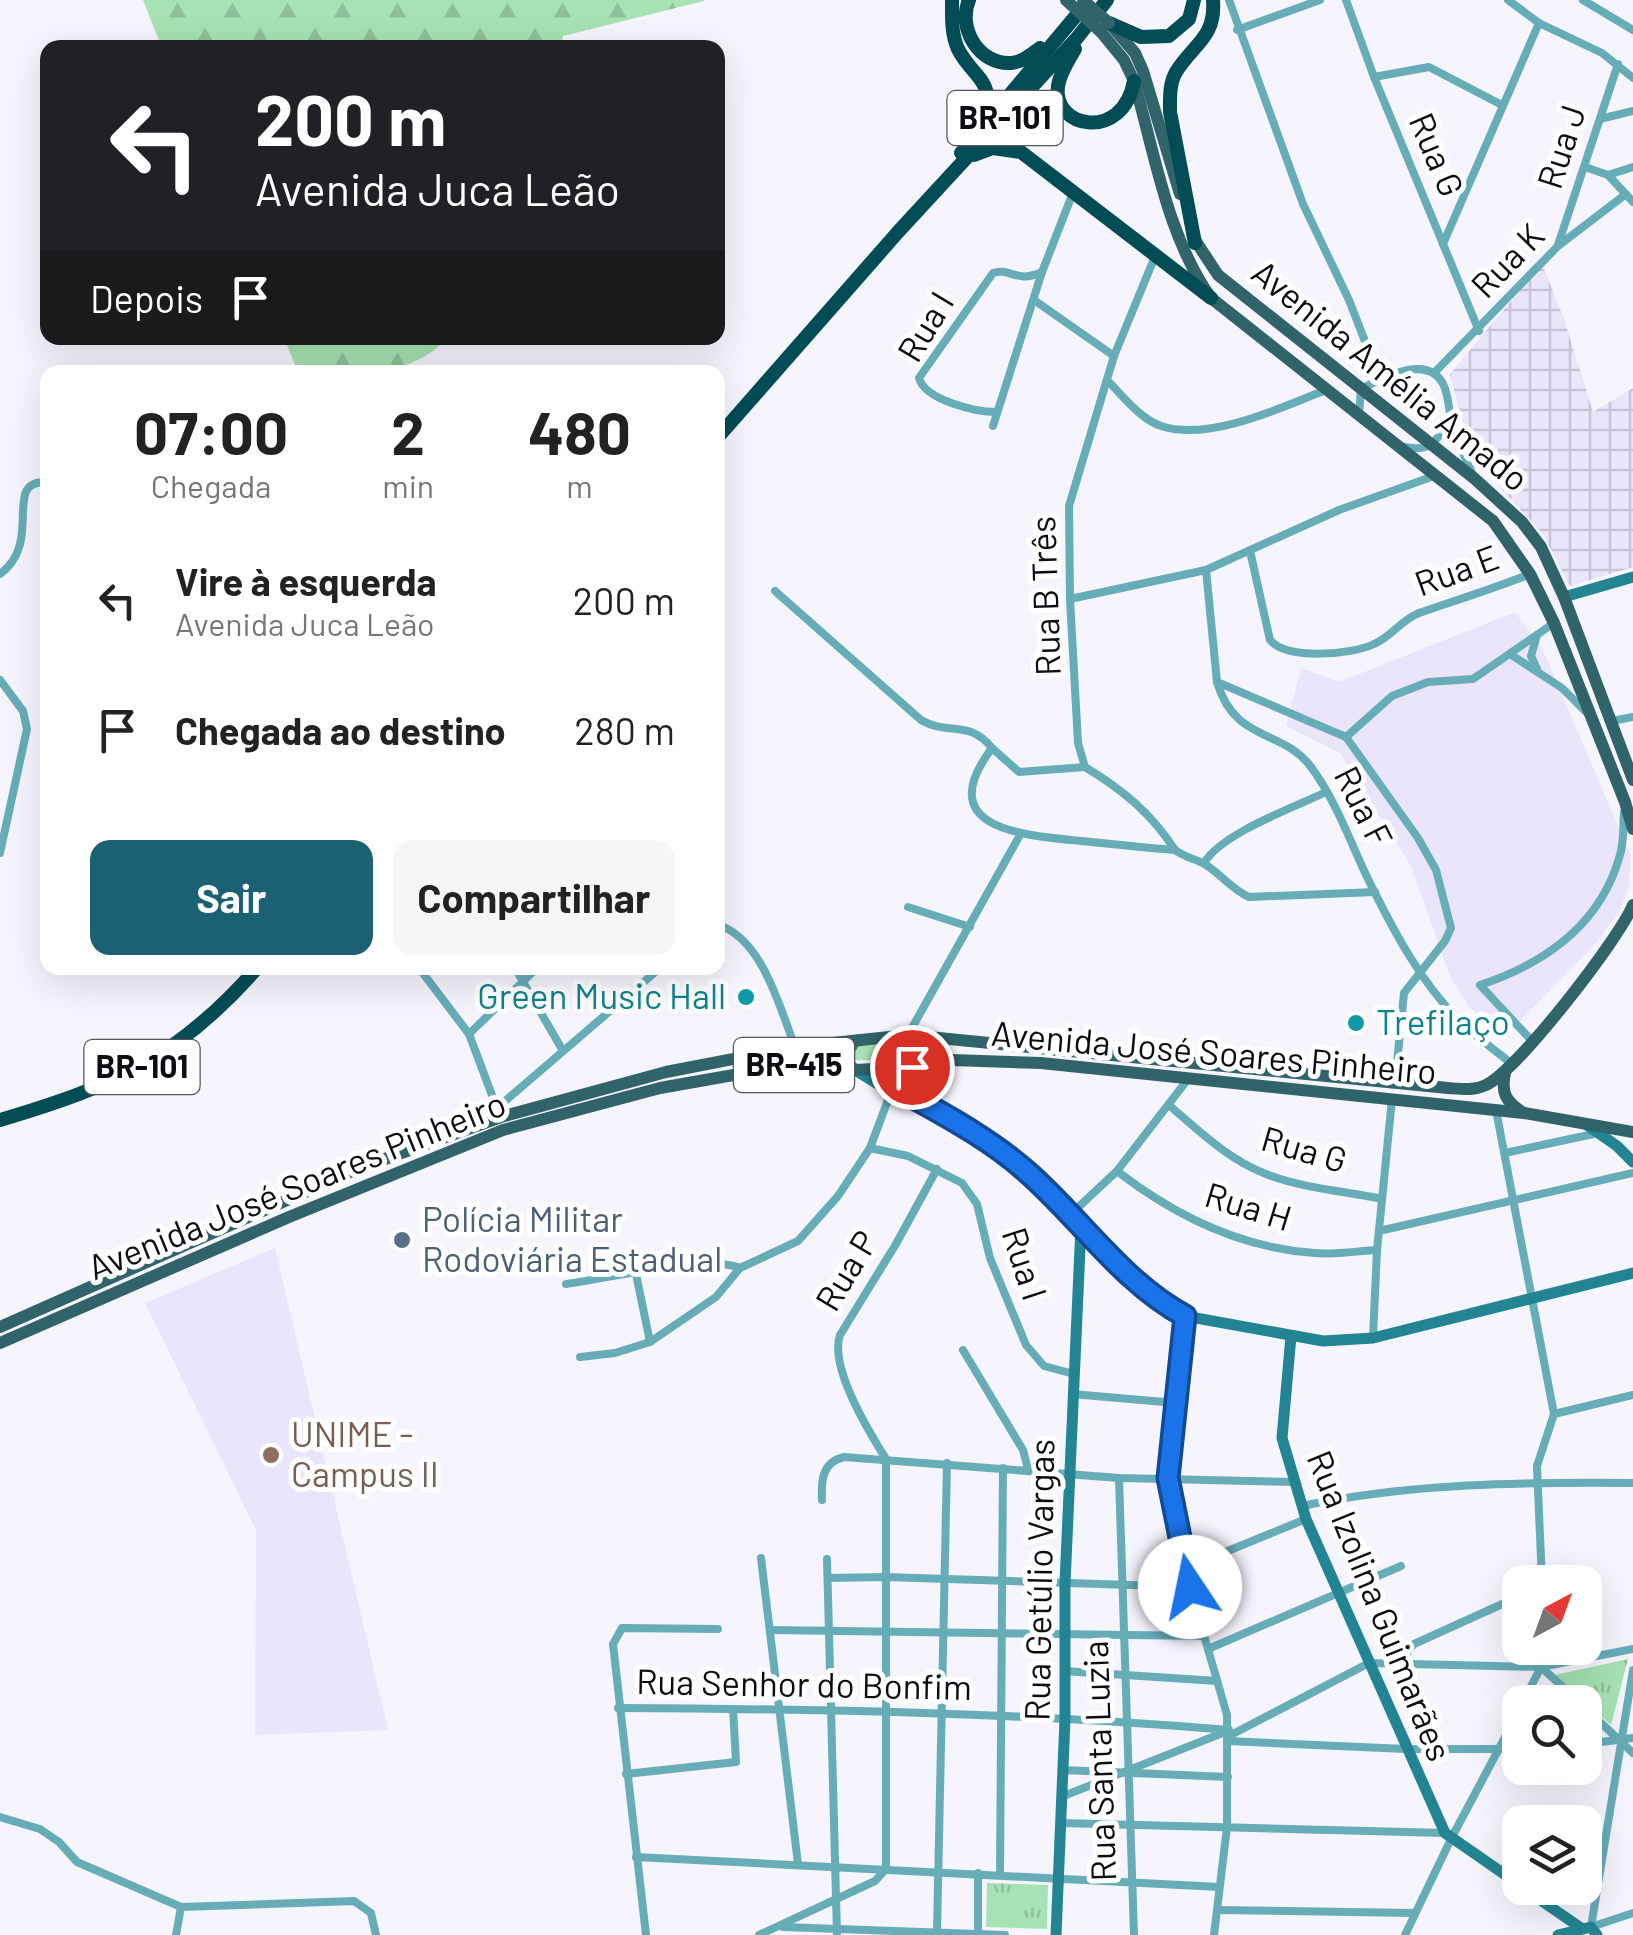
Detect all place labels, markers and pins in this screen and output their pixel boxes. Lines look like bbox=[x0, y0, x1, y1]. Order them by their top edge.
place label: Green Music Hall bbox=[477, 974, 726, 1016]
marker: Green Music Hall bbox=[735, 986, 757, 1008]
place label: Trefilaço bbox=[1376, 1000, 1510, 1042]
marker: Trefilaço bbox=[1345, 1012, 1367, 1034]
pin bbox=[870, 1025, 955, 1110]
place label: Polícia Militar Rodoviária Estadual bbox=[422, 1197, 722, 1279]
marker: Polícia Militar Rodoviária Estadual bbox=[391, 1229, 413, 1251]
place label: UNIME - Campus II bbox=[291, 1412, 439, 1494]
marker: UNIME - Campus II bbox=[260, 1444, 282, 1466]

